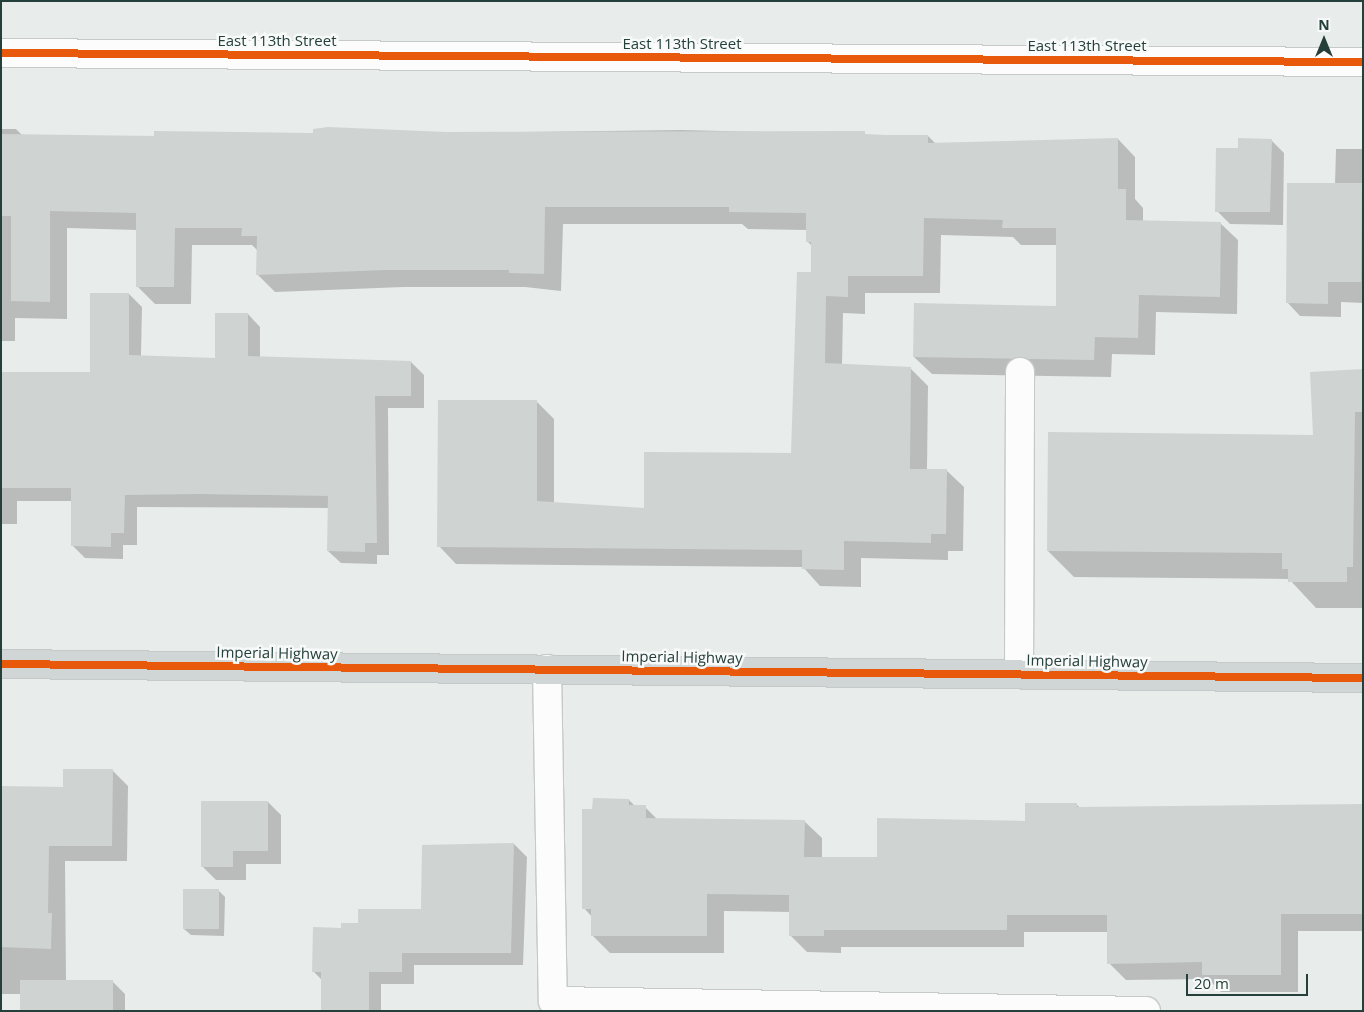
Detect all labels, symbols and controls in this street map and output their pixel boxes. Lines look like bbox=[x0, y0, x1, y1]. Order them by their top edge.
north arrow bbox=[1299, 15, 1349, 65]
text: N bbox=[1318, 15, 1330, 34]
street label: East 113th Street bbox=[217, 32, 337, 50]
street label: East 113th Street bbox=[622, 35, 742, 53]
street label: East 113th Street bbox=[1027, 37, 1147, 55]
street label: Imperial Highway bbox=[216, 643, 338, 663]
street label: Imperial Highway bbox=[621, 647, 743, 667]
street label: Imperial Highway bbox=[1026, 651, 1148, 671]
scale bar bbox=[1189, 964, 1312, 996]
text: 20 m bbox=[1194, 973, 1229, 993]

